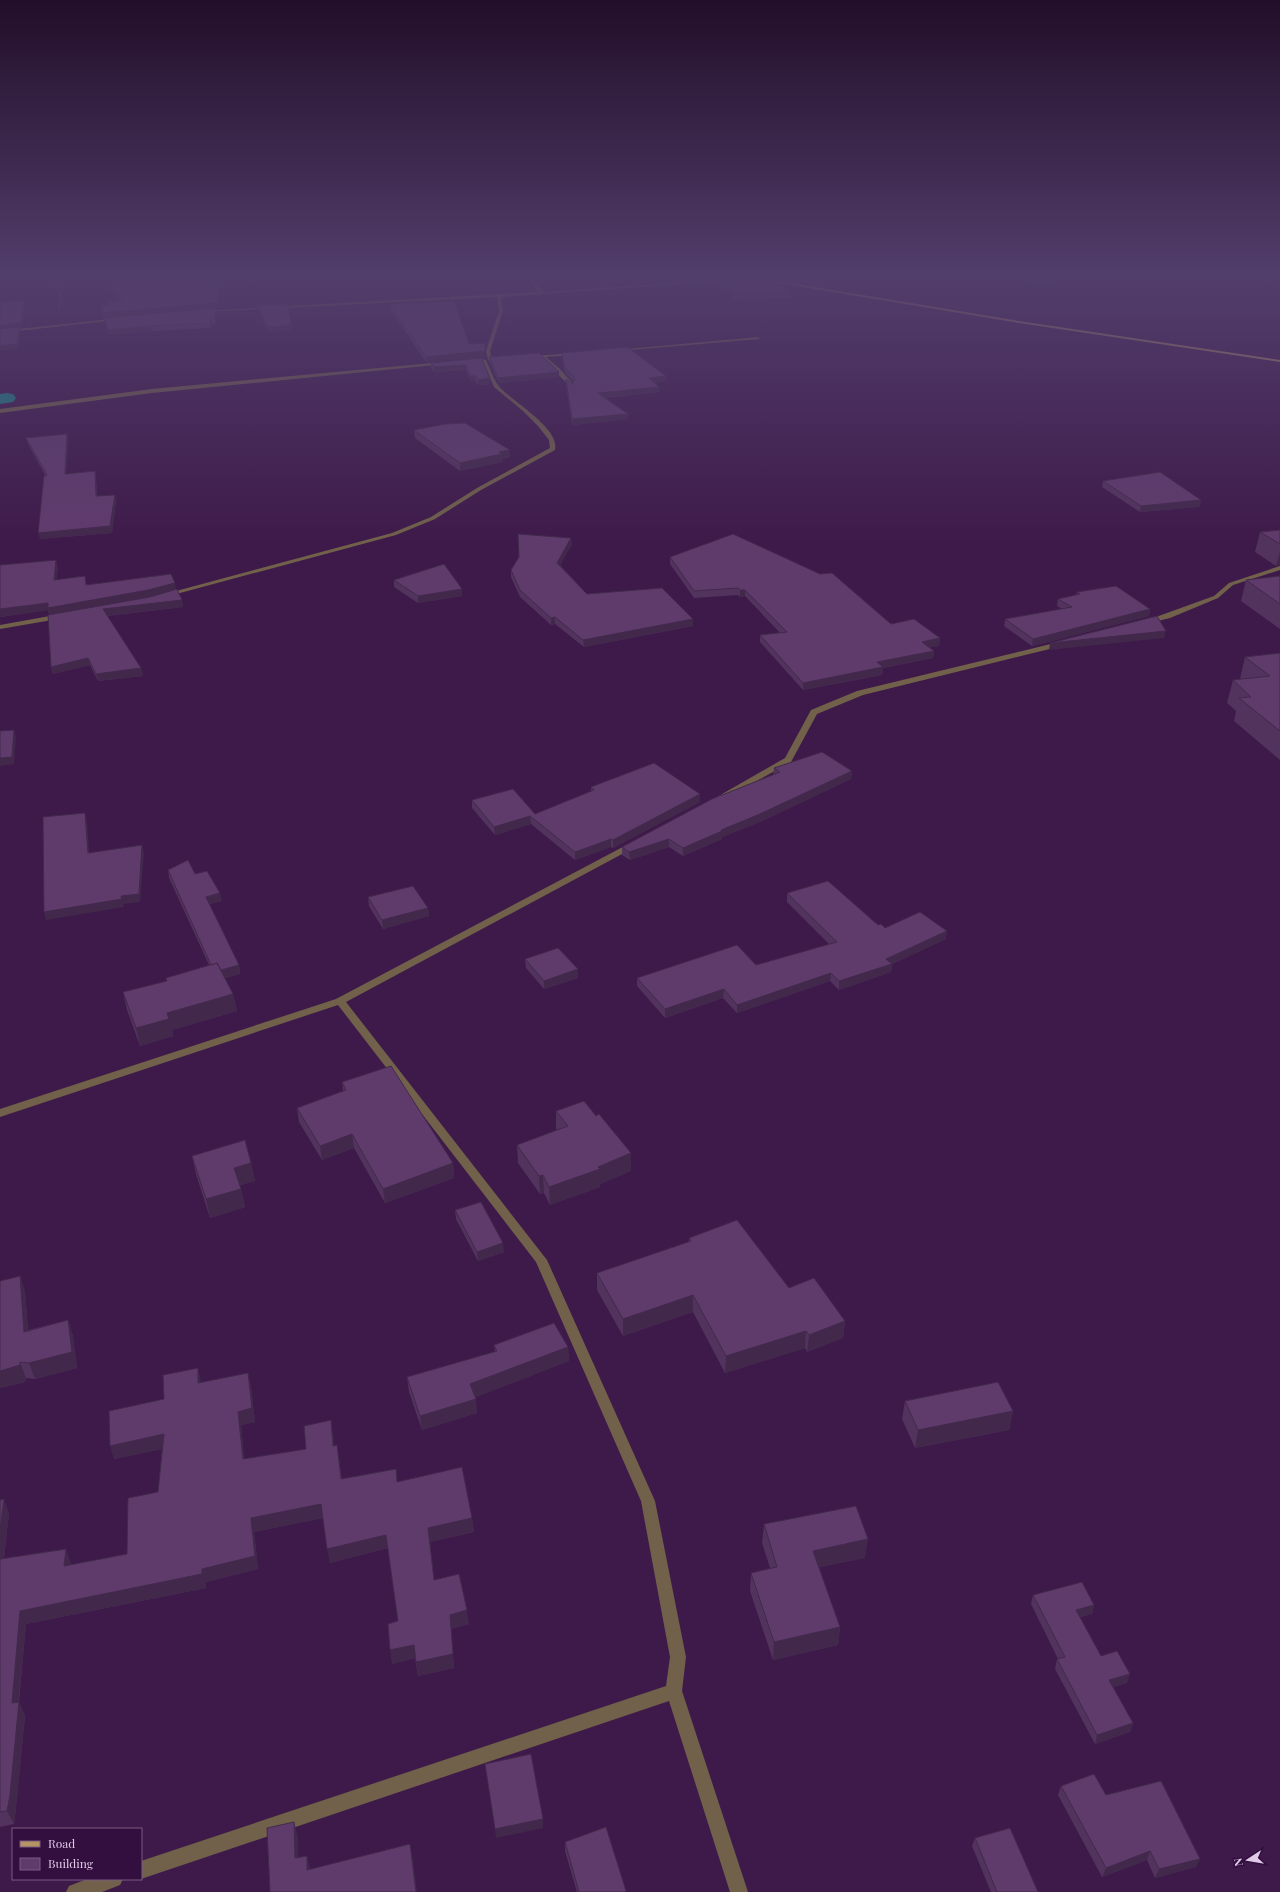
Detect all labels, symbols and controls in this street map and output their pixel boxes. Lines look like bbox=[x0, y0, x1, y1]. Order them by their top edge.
legend bbox=[12, 1828, 142, 1880]
text: Road bbox=[48, 1835, 75, 1851]
north arrow bbox=[1228, 1840, 1268, 1880]
text: Building bbox=[48, 1855, 94, 1871]
text: N bbox=[1230, 1857, 1246, 1868]

